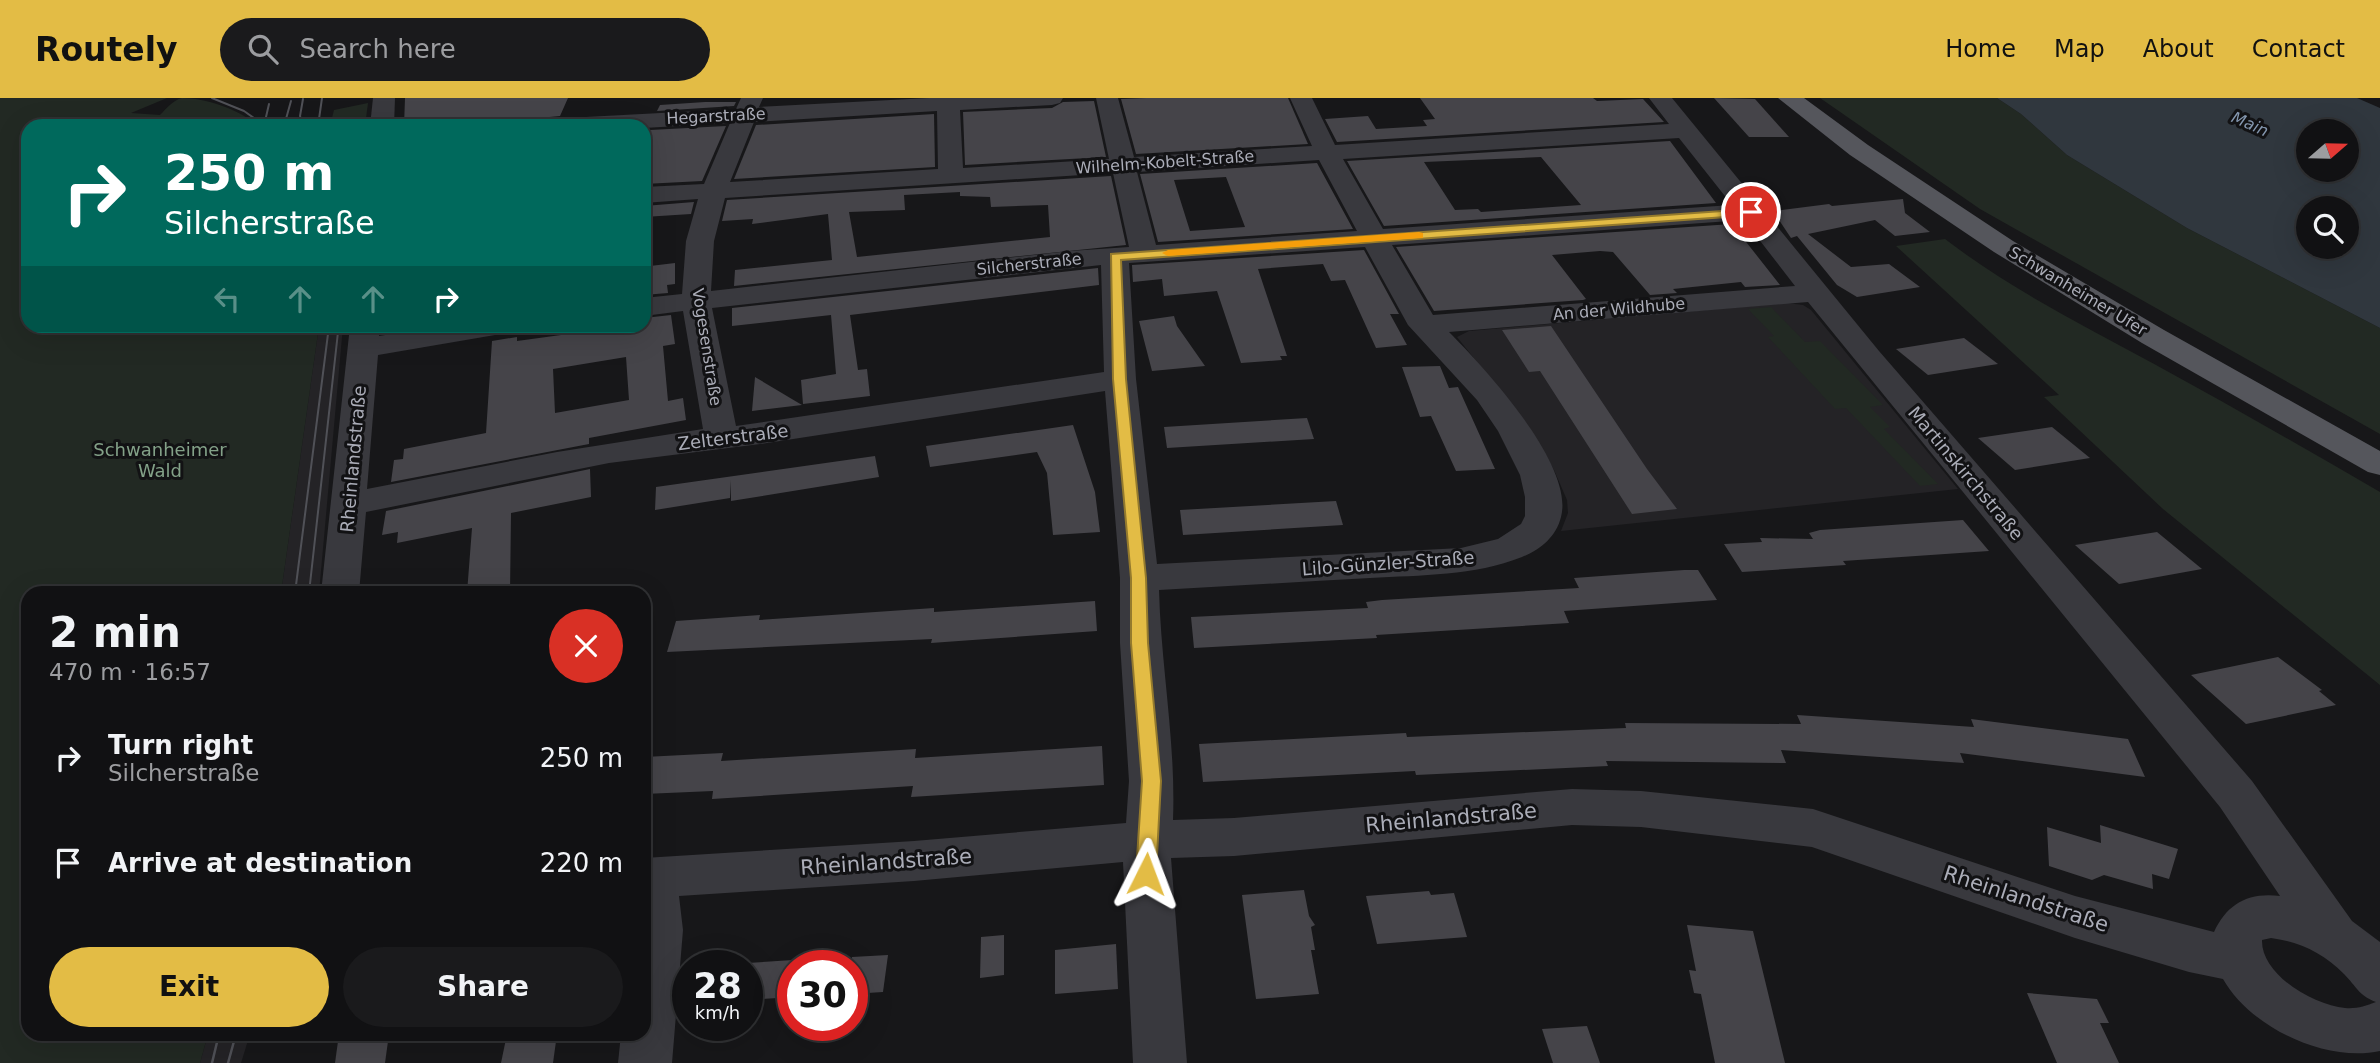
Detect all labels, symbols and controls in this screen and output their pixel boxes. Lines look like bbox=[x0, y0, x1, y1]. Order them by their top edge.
search box bbox=[220, 18, 710, 81]
text: Routely bbox=[35, 30, 178, 69]
icon: search bbox=[244, 30, 282, 68]
text: Search here bbox=[300, 34, 456, 64]
text: Home bbox=[1945, 35, 2016, 63]
text: Map bbox=[2054, 35, 2105, 63]
text: About bbox=[2143, 35, 2214, 63]
text: Contact bbox=[2252, 35, 2345, 63]
street label: Hegarstraße bbox=[666, 104, 766, 128]
water label: Main bbox=[2229, 108, 2271, 140]
north arrow bbox=[2296, 119, 2359, 182]
map controls bbox=[2296, 119, 2359, 259]
text: 250 m bbox=[164, 145, 334, 202]
street label: Wilhelm-Kobelt-Straße bbox=[1075, 146, 1255, 178]
icon: right bbox=[49, 147, 140, 238]
pin bbox=[1721, 182, 1781, 242]
icon: arrive bbox=[1732, 193, 1770, 231]
button: search bbox=[2296, 196, 2359, 259]
text: Silcherstraße bbox=[164, 204, 375, 242]
street label: Schwanheimer Ufer bbox=[2006, 242, 2151, 340]
street label: Silcherstraße bbox=[976, 249, 1082, 279]
icon: left bbox=[208, 280, 246, 318]
icon: ahead bbox=[281, 280, 319, 318]
icon: ahead bbox=[354, 280, 392, 318]
icon: right bbox=[427, 280, 465, 318]
street label: Vogesenstraße bbox=[688, 287, 726, 407]
street label: An der Wildhube bbox=[1552, 294, 1686, 324]
street label: Rheinlandstraße bbox=[336, 385, 370, 533]
street label: Martinskirchstraße bbox=[1904, 402, 2028, 544]
street label: Zelterstraße bbox=[677, 420, 789, 454]
park label: Schwanheimer Wald bbox=[93, 439, 227, 481]
street label: Lilo-Günzler-Straße bbox=[1301, 546, 1475, 580]
text: 2 min bbox=[49, 608, 181, 657]
button: close bbox=[549, 609, 623, 683]
text: 470 m · 16:57 bbox=[49, 659, 211, 685]
text: Turn right bbox=[108, 730, 253, 760]
icon: right bbox=[49, 739, 87, 777]
text: 250 m bbox=[540, 743, 623, 773]
text: Silcherstraße bbox=[108, 760, 259, 786]
street label: Rheinlandstraße bbox=[1364, 799, 1538, 837]
position arrow bbox=[1109, 837, 1183, 911]
icon: arrive bbox=[49, 844, 87, 882]
street label: Rheinlandstraße bbox=[799, 844, 973, 880]
text: Arrive at destination bbox=[108, 848, 412, 878]
text: 220 m bbox=[540, 848, 623, 878]
street label: Rheinlandstraße bbox=[1940, 861, 2112, 937]
button: Exit bbox=[49, 947, 329, 1027]
button: Share bbox=[343, 947, 623, 1027]
speed limit sign: 30 bbox=[777, 950, 868, 1041]
text: 28 bbox=[693, 966, 742, 1006]
text: km/h bbox=[695, 1002, 740, 1023]

